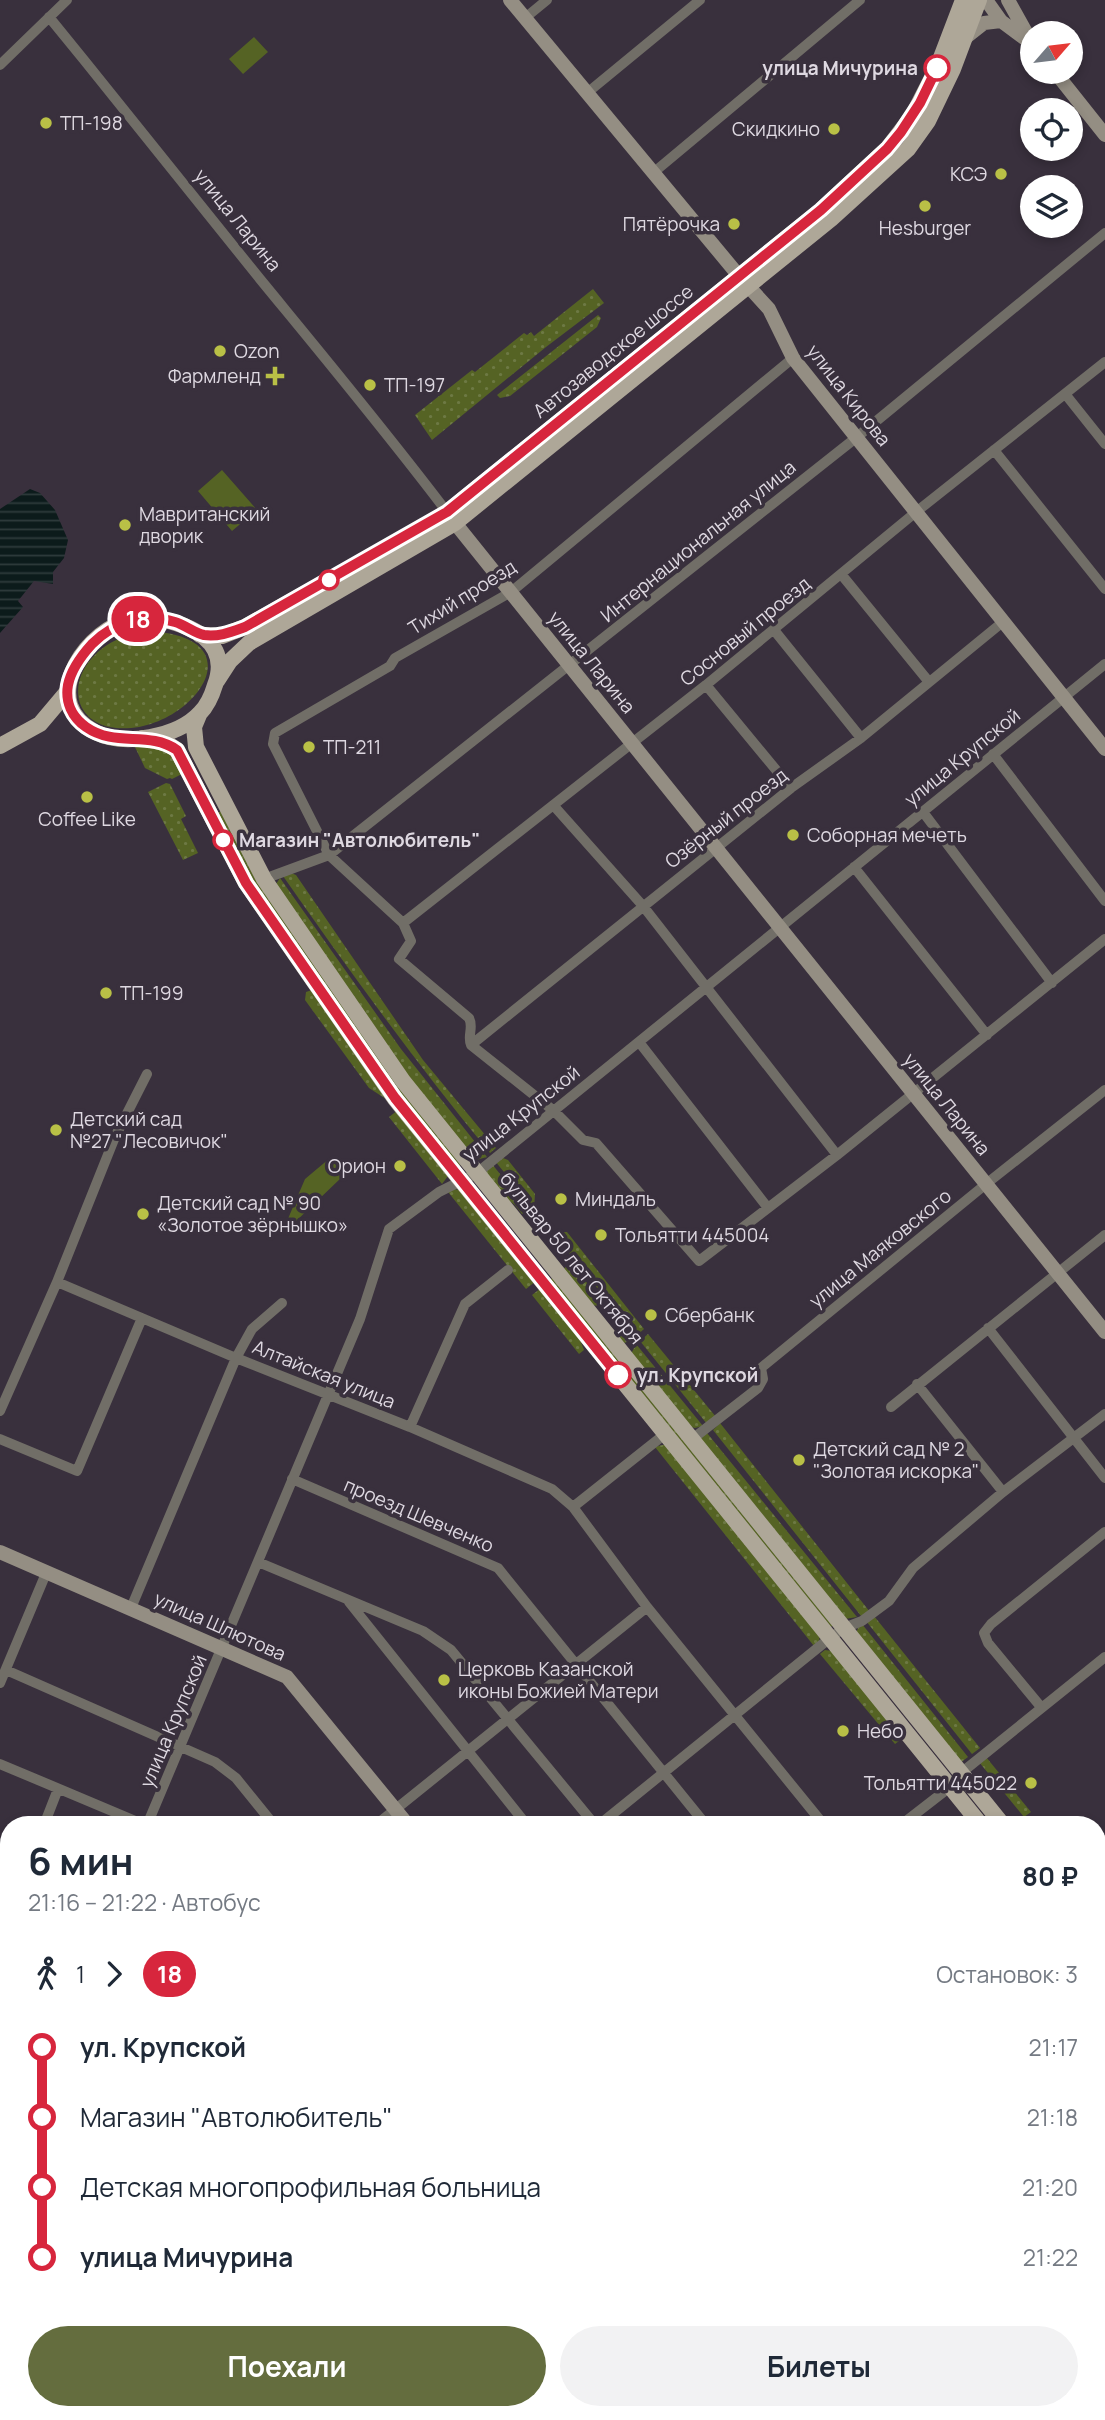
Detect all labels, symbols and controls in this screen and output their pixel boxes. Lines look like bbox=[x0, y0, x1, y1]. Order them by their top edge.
north arrow bbox=[1020, 21, 1083, 84]
map controls bbox=[1020, 21, 1083, 238]
place label: улица Мичурина bbox=[762, 55, 918, 81]
marker: улица Мичурина bbox=[924, 55, 950, 81]
button: locate bbox=[1020, 98, 1083, 161]
place label: ТП-198 bbox=[60, 110, 123, 136]
marker: ТП-198 bbox=[38, 115, 54, 131]
place label: Скидкино bbox=[732, 116, 820, 142]
marker: Скидкино bbox=[826, 121, 842, 137]
place label: КСЭ bbox=[950, 161, 987, 187]
street label: улица Ларина bbox=[189, 163, 287, 277]
marker: КСЭ bbox=[993, 166, 1009, 182]
button: layers bbox=[1020, 175, 1083, 238]
marker: Hesburger bbox=[917, 198, 933, 214]
place label: Пятёрочка bbox=[623, 211, 720, 237]
place label: Hesburger bbox=[879, 215, 971, 241]
marker: Пятёрочка bbox=[726, 216, 742, 232]
street label: Автозаводское шоссе bbox=[527, 278, 699, 424]
place label: Ozon bbox=[234, 338, 280, 364]
street label: улица Кирова bbox=[801, 339, 897, 451]
marker: Ozon bbox=[212, 343, 228, 359]
place label: Фармленд bbox=[168, 363, 261, 389]
marker: Фармленд bbox=[267, 368, 283, 384]
place label: ТП-197 bbox=[384, 372, 445, 398]
marker: ТП-197 bbox=[362, 377, 378, 393]
street label: Интернациональная улица bbox=[595, 454, 801, 628]
place label: Мавританский дворик bbox=[139, 501, 270, 549]
marker: Мавританский дворик bbox=[117, 517, 133, 533]
street label: Тихий проезд bbox=[403, 553, 521, 641]
unlabelled marker bbox=[319, 570, 339, 590]
street label: Сосновый проезд bbox=[675, 570, 815, 692]
line badge: 18 bbox=[106, 596, 170, 642]
text: 18 bbox=[125, 602, 151, 635]
street label: улица Ларина bbox=[543, 605, 641, 719]
street label: улица Крупской bbox=[899, 702, 1025, 812]
place label: ТП-211 bbox=[323, 734, 381, 760]
marker: ТП-211 bbox=[301, 739, 317, 755]
street label: Озёрный проезд bbox=[659, 762, 793, 874]
marker: Coffee Like bbox=[79, 789, 95, 805]
place label: Coffee Like bbox=[38, 806, 136, 832]
place label: Cоборная мечеть bbox=[807, 822, 967, 848]
place label: Магазин "Автолюбитель" bbox=[239, 827, 480, 853]
marker: Cоборная мечеть bbox=[785, 827, 801, 843]
marker: Магазин "Автолюбитель" bbox=[213, 830, 233, 850]
place label: ТП-199 bbox=[120, 980, 183, 1006]
marker: ТП-199 bbox=[98, 985, 114, 1001]
street label: улица Ларина bbox=[898, 1047, 996, 1161]
street label: улица Крупской bbox=[457, 1059, 585, 1167]
place label: Детский сад №27 "Лесовичок" bbox=[70, 1106, 228, 1154]
marker: Детский сад №27 "Лесовичок" bbox=[48, 1122, 64, 1138]
place label: Орион bbox=[328, 1153, 386, 1179]
marker: Орион bbox=[392, 1158, 408, 1174]
street label: бульвар 50 лет Октября bbox=[494, 1167, 650, 1349]
street label: улица Маяковского bbox=[803, 1183, 957, 1313]
place label: Миндаль bbox=[575, 1186, 656, 1212]
place label: Детский сад № 90 «Золотое зёрнышко» bbox=[157, 1190, 348, 1238]
marker: Миндаль bbox=[553, 1191, 569, 1207]
marker: Детский сад № 90 «Золотое зёрнышко» bbox=[135, 1206, 151, 1222]
place label: Тольятти 445004 bbox=[615, 1222, 769, 1248]
marker: Тольятти 445004 bbox=[593, 1227, 609, 1243]
place label: Сбербанк bbox=[665, 1302, 755, 1328]
marker: Сбербанк bbox=[643, 1307, 659, 1323]
street label: Алтайская улица bbox=[249, 1333, 399, 1415]
marker: ул. Крупской bbox=[605, 1362, 631, 1388]
place label: ул. Крупской bbox=[637, 1362, 758, 1388]
place label: Детский сад № 2 "Золотая искорка" bbox=[813, 1436, 979, 1484]
marker: Детский сад № 2 "Золотая искорка" bbox=[791, 1452, 807, 1468]
street label: проезд Шевченко bbox=[340, 1472, 498, 1558]
street label: улица Шлютова bbox=[150, 1585, 290, 1667]
street label: улица Крупской bbox=[133, 1650, 213, 1792]
place label: Церковь Казанской иконы Божией Матери bbox=[458, 1656, 659, 1704]
marker: Церковь Казанской иконы Божией Матери bbox=[436, 1672, 452, 1688]
place label: Небо bbox=[857, 1718, 903, 1744]
marker: Небо bbox=[835, 1723, 851, 1739]
place label: Тольятти 445022 bbox=[864, 1770, 1017, 1796]
marker: Тольятти 445022 bbox=[1023, 1775, 1039, 1791]
text: 6 мин bbox=[28, 1834, 134, 1886]
text: 80 ₽ bbox=[1022, 1858, 1078, 1894]
text: 21:16 – 21:22 · Автобус bbox=[28, 1886, 261, 1918]
icon: walk bbox=[28, 1955, 66, 1993]
icon: forward bbox=[95, 1955, 133, 1993]
text: 18 bbox=[157, 1957, 182, 1990]
text: 1 bbox=[76, 1958, 85, 1990]
text: Остановок: 3 bbox=[936, 1958, 1078, 1990]
text: ул. Крупской bbox=[80, 2029, 246, 2065]
text: 21:17 bbox=[1029, 2031, 1078, 2063]
text: Магазин "Автолюбитель" bbox=[80, 2099, 393, 2135]
text: 21:18 bbox=[1027, 2101, 1078, 2133]
text: Детская многопрофильная больница bbox=[80, 2169, 541, 2205]
text: 21:20 bbox=[1022, 2171, 1078, 2203]
text: улица Мичурина bbox=[80, 2239, 293, 2275]
text: 21:22 bbox=[1023, 2241, 1078, 2273]
button: Поехали bbox=[28, 2326, 546, 2406]
button: Билеты bbox=[560, 2326, 1078, 2406]

